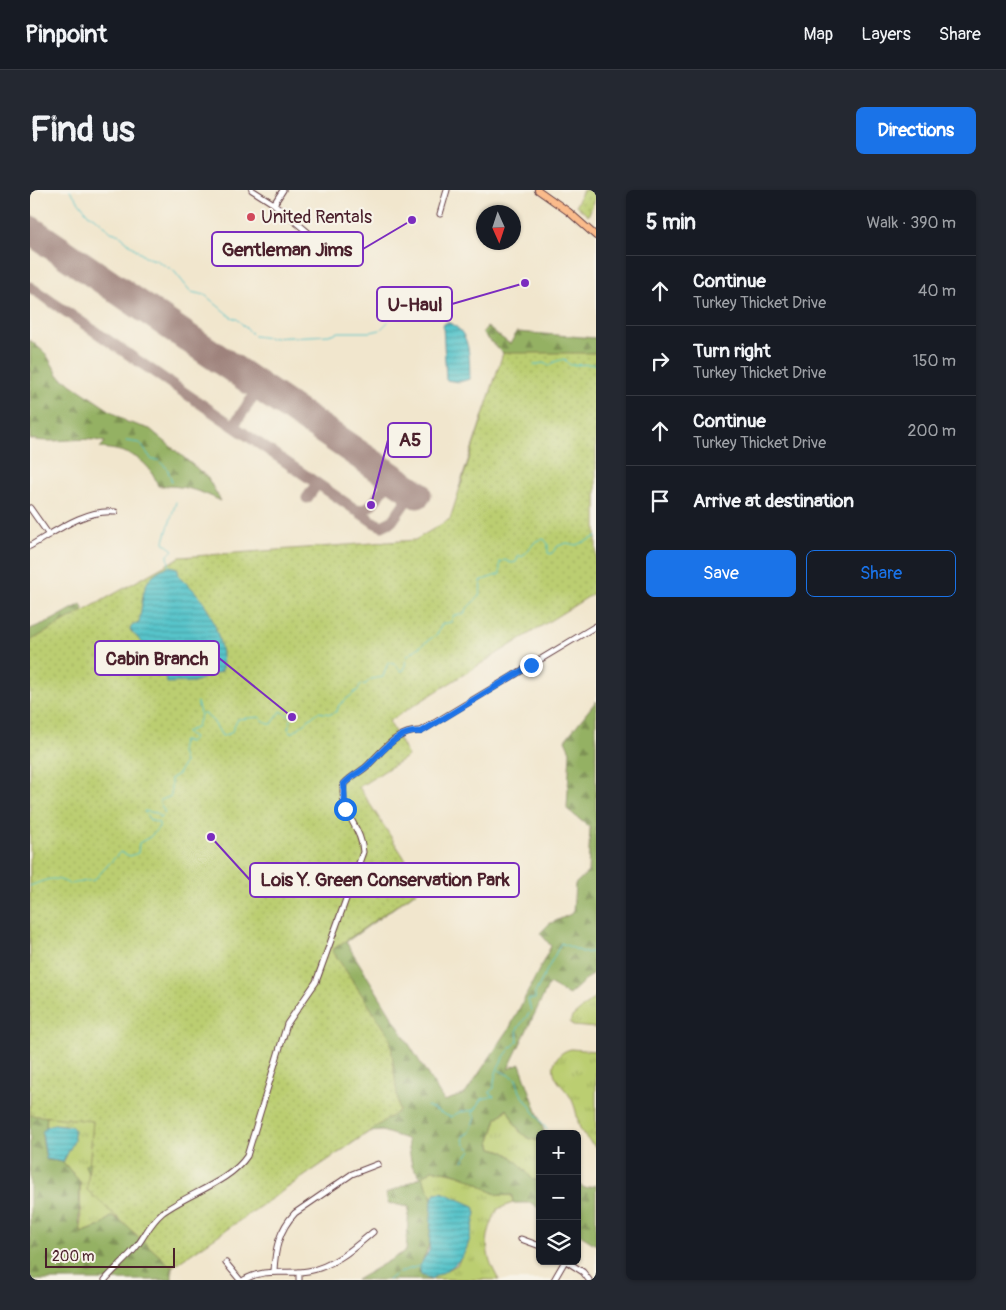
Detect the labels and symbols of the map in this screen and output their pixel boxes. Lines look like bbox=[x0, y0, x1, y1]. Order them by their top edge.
north arrow bbox=[476, 205, 521, 250]
place label: United Rentals bbox=[261, 206, 372, 229]
marker: United Rentals bbox=[245, 211, 257, 223]
callout: Gentleman Jims bbox=[212, 232, 363, 266]
text: Gentleman Jims bbox=[222, 238, 353, 262]
callout: U-Haul bbox=[377, 287, 452, 321]
text: U-Haul bbox=[387, 293, 443, 317]
callout: A5 bbox=[388, 423, 431, 457]
text: A5 bbox=[399, 428, 421, 452]
callout: Cabin Branch bbox=[95, 641, 219, 675]
text: Cabin Branch bbox=[105, 647, 209, 671]
route end bbox=[520, 654, 543, 677]
route start bbox=[334, 798, 357, 821]
callout: Lois Y. Green Conservation Park bbox=[250, 863, 519, 897]
text: Lois Y. Green Conservation Park bbox=[260, 868, 511, 892]
scale bar bbox=[45, 1245, 175, 1268]

